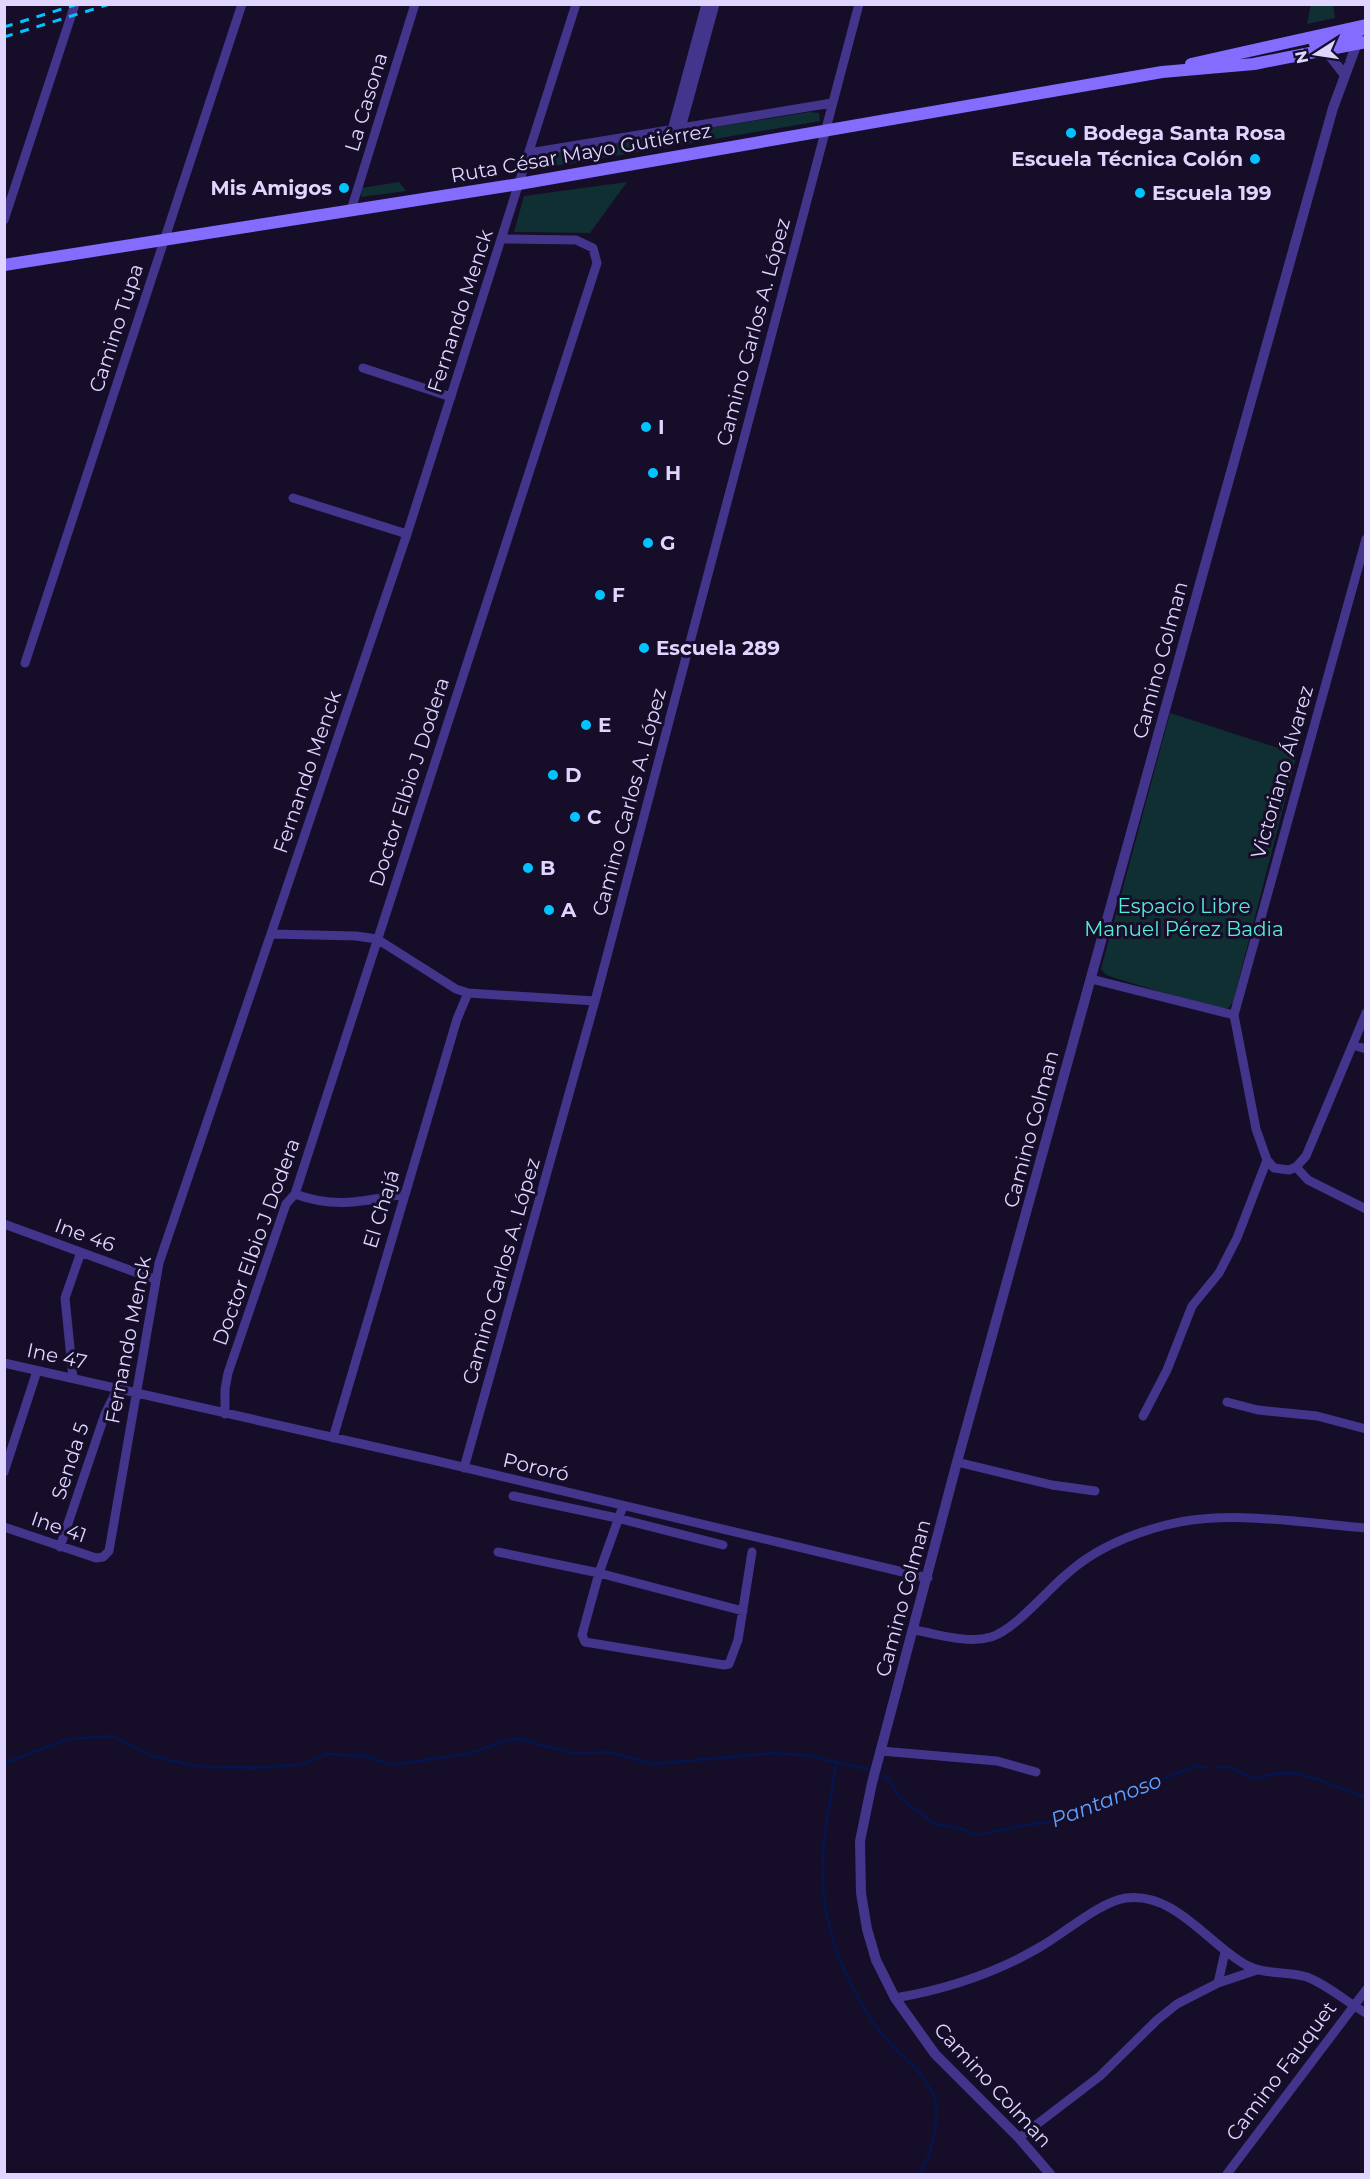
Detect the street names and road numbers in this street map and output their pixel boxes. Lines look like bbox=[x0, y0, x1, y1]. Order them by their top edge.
street label: La Casona bbox=[340, 50, 392, 154]
street label: Ruta César Mayo Gutiérrez bbox=[449, 118, 713, 188]
street label: Camino Carlos A. López bbox=[711, 216, 795, 448]
street label: Fernando Menck bbox=[422, 226, 498, 396]
street label: Camino Tupa bbox=[84, 261, 148, 395]
street label: Camino Colman bbox=[1127, 579, 1193, 741]
street label: Doctor Elbio J Dodera bbox=[364, 674, 454, 890]
street label: Victoriano Álvarez bbox=[1246, 683, 1318, 861]
street label: Camino Carlos A. López bbox=[587, 686, 671, 918]
street label: Fernando Menck bbox=[268, 688, 346, 856]
street label: Camino Colman bbox=[998, 1048, 1064, 1210]
street label: Doctor Elbio J Dodera bbox=[207, 1135, 305, 1349]
street label: Camino Carlos A. López bbox=[457, 1155, 545, 1387]
street label: El Chajá bbox=[358, 1167, 404, 1251]
street label: Ine 46 bbox=[52, 1213, 118, 1257]
street label: Fernando Menck bbox=[100, 1254, 156, 1426]
street label: Ine 47 bbox=[25, 1338, 89, 1374]
street label: Senda 5 bbox=[46, 1419, 94, 1503]
street label: Pororó bbox=[501, 1448, 571, 1486]
street label: Ine 41 bbox=[28, 1506, 90, 1548]
street label: Camino Colman bbox=[870, 1517, 936, 1679]
street label: Camino Fauquet bbox=[1221, 1997, 1341, 2145]
street label: Camino Colman bbox=[929, 2018, 1057, 2152]

